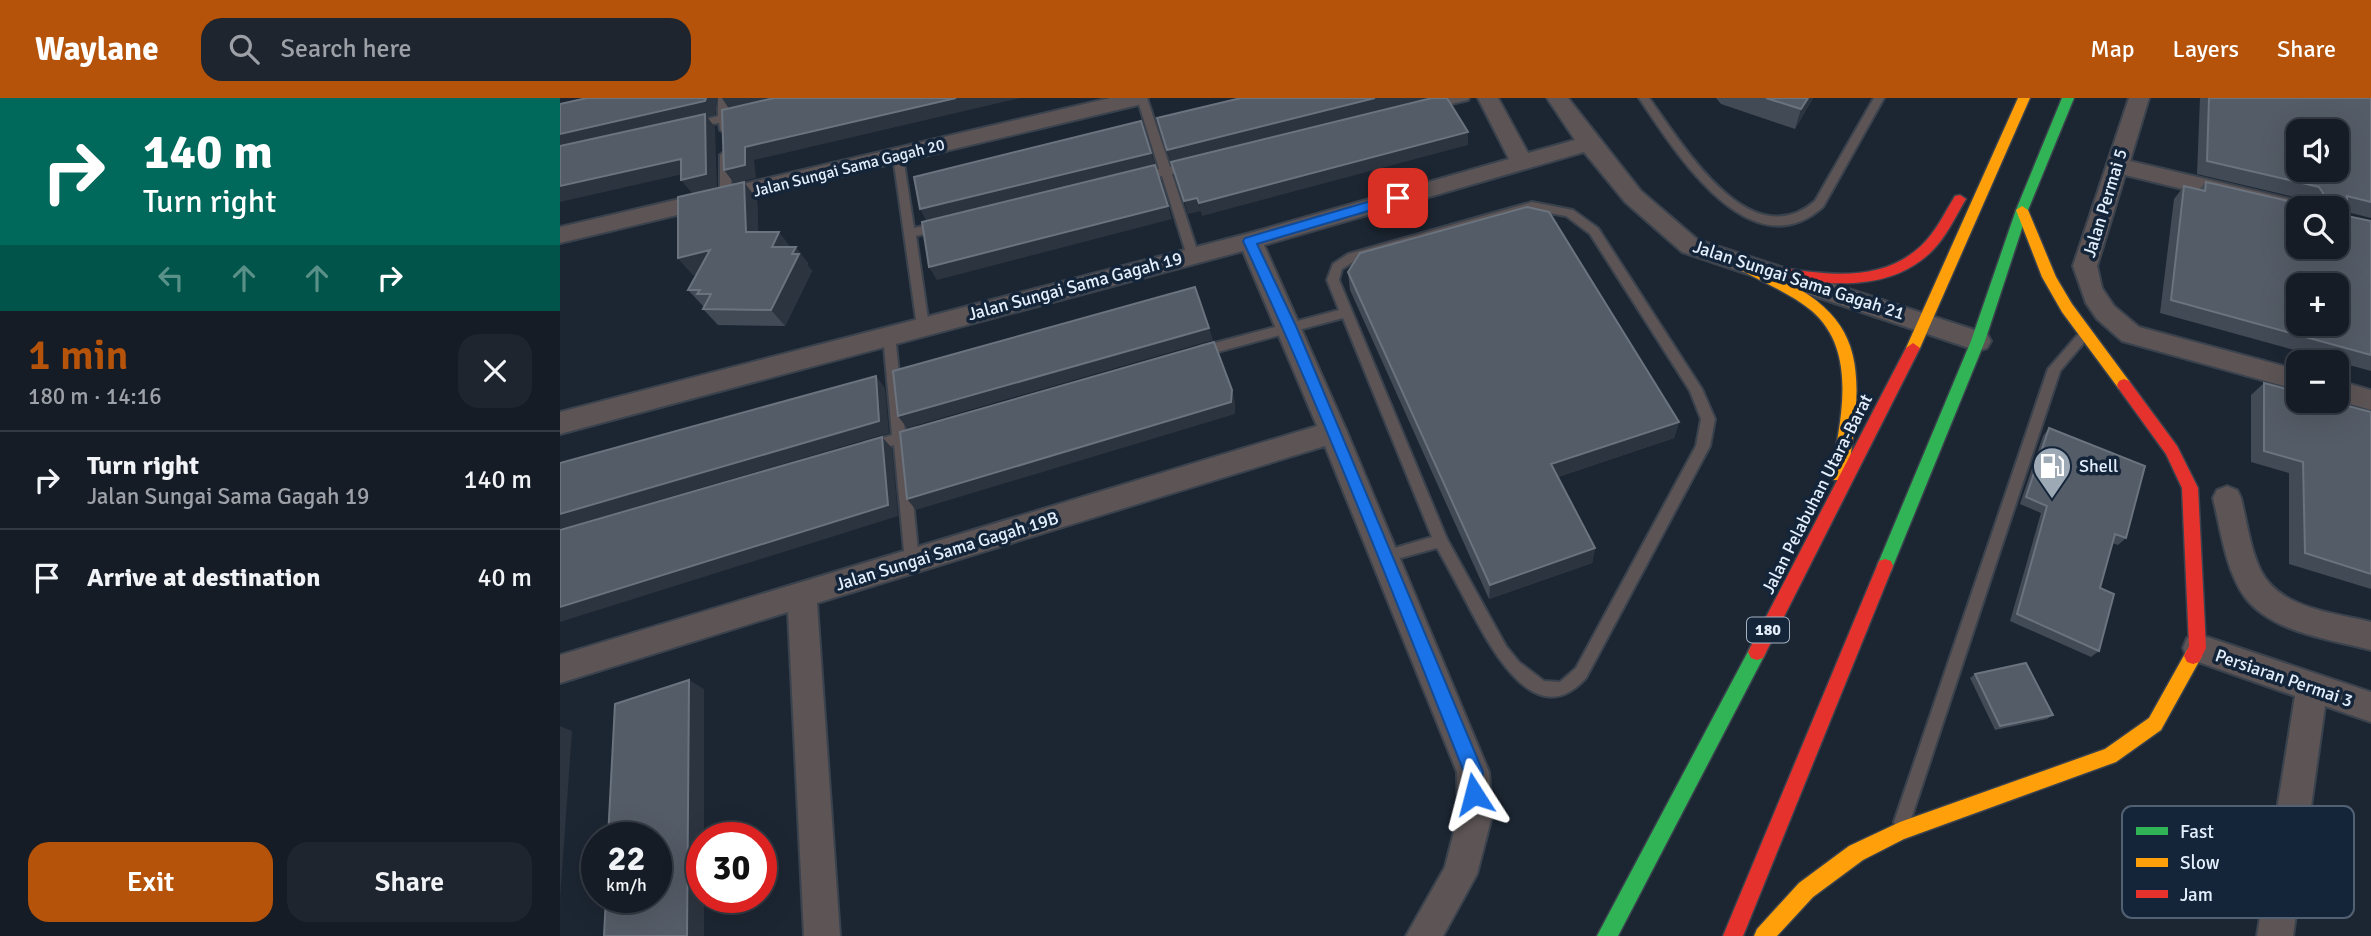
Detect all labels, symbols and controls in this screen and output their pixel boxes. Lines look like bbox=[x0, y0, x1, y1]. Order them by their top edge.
search box bbox=[201, 18, 691, 81]
text: Waylane bbox=[35, 29, 159, 70]
icon: search bbox=[225, 30, 263, 68]
text: Search here bbox=[281, 33, 412, 65]
text: Map bbox=[2090, 34, 2135, 64]
text: Layers bbox=[2173, 34, 2239, 64]
text: Share bbox=[2277, 34, 2336, 64]
map controls bbox=[2286, 119, 2349, 413]
button: sound bbox=[2286, 119, 2349, 182]
text: 140 m bbox=[143, 122, 273, 182]
icon: right bbox=[28, 126, 119, 217]
street label: Jalan Sungai Sama Gagah 20 bbox=[751, 135, 947, 201]
street label: Jalan Permai 5 bbox=[2078, 146, 2132, 260]
pin bbox=[1368, 168, 1428, 228]
icon: arrive bbox=[1379, 179, 1417, 217]
text: Turn right bbox=[143, 182, 276, 221]
button: search bbox=[2286, 196, 2349, 259]
street label: Jalan Sungai Sama Gagah 21 bbox=[1690, 235, 1908, 325]
street label: Jalan Sungai Sama Gagah 19 bbox=[965, 247, 1185, 325]
icon: left bbox=[152, 259, 190, 297]
icon: ahead bbox=[225, 259, 263, 297]
icon: ahead bbox=[298, 259, 336, 297]
icon: right bbox=[371, 259, 409, 297]
button: + bbox=[2286, 273, 2349, 336]
text: 1 min bbox=[28, 330, 129, 381]
button: close bbox=[458, 334, 532, 408]
button: − bbox=[2286, 350, 2349, 413]
text: 180 m · 14:16 bbox=[28, 382, 162, 411]
street label: Jalan Pelabuhan Utara-Barat bbox=[1757, 390, 1877, 598]
fuel station icon: Shell bbox=[2031, 445, 2073, 500]
text: Turn right bbox=[87, 450, 199, 482]
place label: Shell bbox=[2079, 455, 2118, 477]
icon: right bbox=[28, 461, 66, 499]
text: 140 m bbox=[463, 464, 532, 496]
text: Jalan Sungai Sama Gagah 19 bbox=[87, 482, 370, 511]
street label: Jalan Sungai Sama Gagah 19B bbox=[833, 507, 1061, 595]
icon: arrive bbox=[28, 559, 66, 597]
text: Arrive at destination bbox=[87, 562, 320, 594]
text: 40 m bbox=[477, 562, 532, 594]
road number: 180 bbox=[1747, 618, 1789, 642]
street label: Persiaran Permai 3 bbox=[2212, 644, 2356, 712]
position arrow bbox=[1437, 757, 1511, 831]
legend bbox=[2122, 806, 2354, 918]
text: Fast bbox=[2180, 820, 2214, 844]
speed limit sign: 30 bbox=[686, 822, 777, 913]
text: 22 bbox=[608, 837, 645, 880]
button: Exit bbox=[28, 842, 273, 922]
button: Share bbox=[287, 842, 532, 922]
text: Slow bbox=[2180, 851, 2220, 875]
text: km/h bbox=[606, 874, 647, 896]
text: Jam bbox=[2180, 883, 2213, 907]

